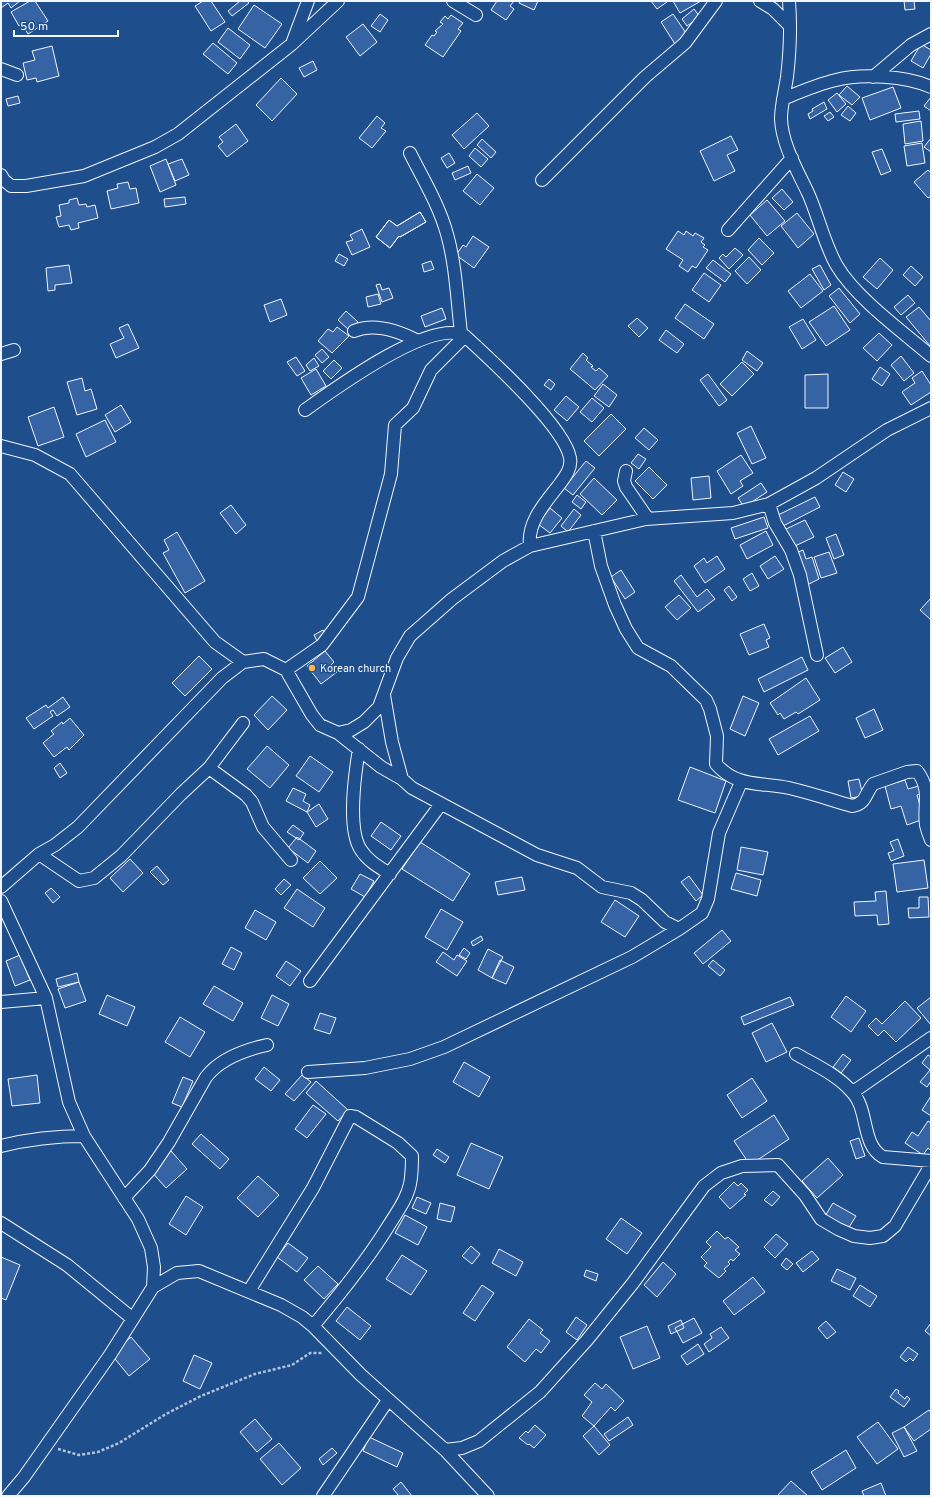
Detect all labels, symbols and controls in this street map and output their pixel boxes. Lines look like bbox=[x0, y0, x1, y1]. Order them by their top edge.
scale bar bbox=[14, 12, 118, 38]
text: 50 m bbox=[20, 19, 48, 35]
place label: Korean church bbox=[320, 662, 391, 676]
marker: Korean church bbox=[307, 663, 317, 673]

